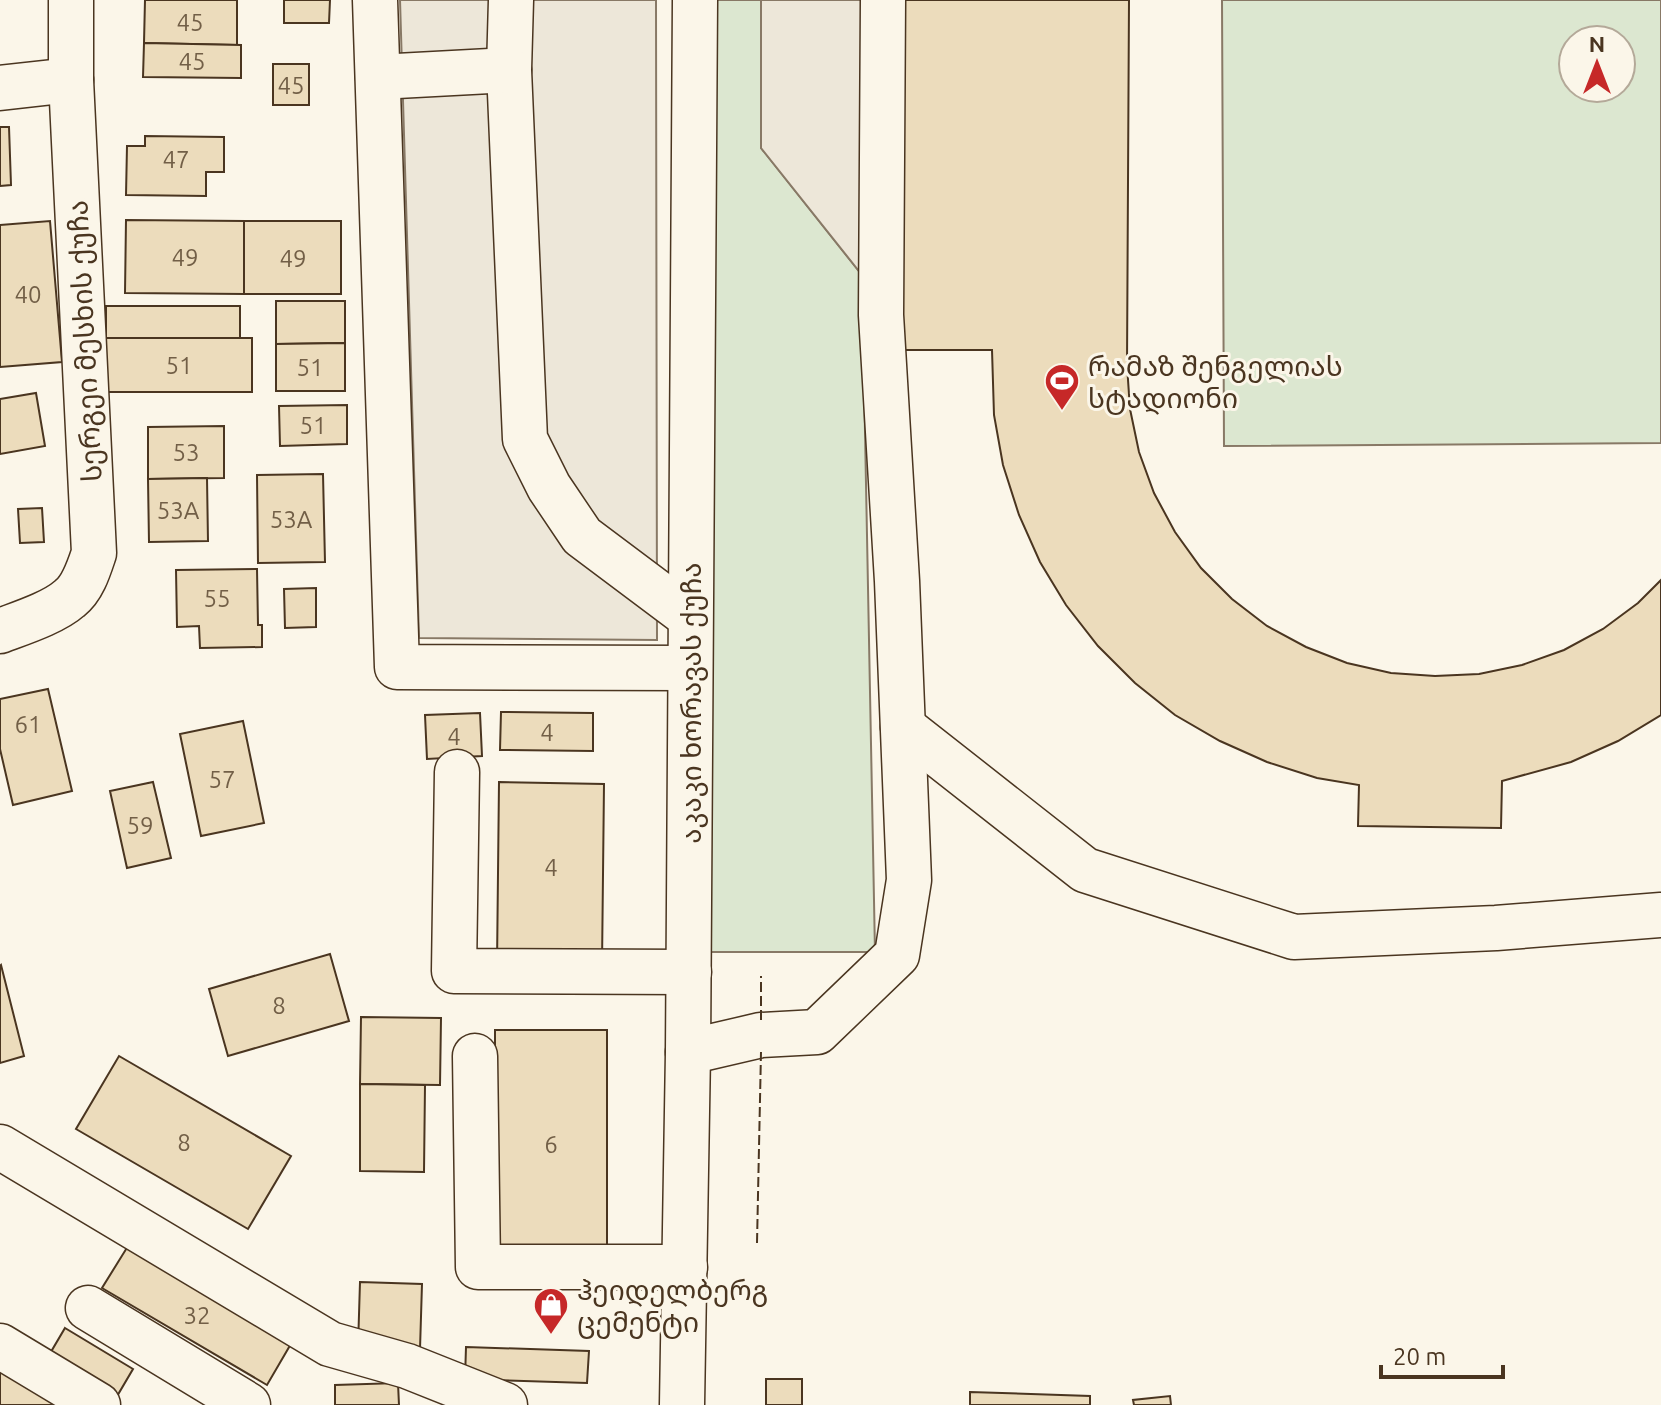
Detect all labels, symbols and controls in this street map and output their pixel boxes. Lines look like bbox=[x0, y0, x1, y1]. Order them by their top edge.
house number: 45 bbox=[176, 9, 204, 36]
north arrow bbox=[1557, 24, 1637, 104]
text: N bbox=[1589, 31, 1605, 56]
house number: 45 bbox=[178, 48, 206, 75]
house number: 45 bbox=[277, 72, 305, 99]
house number: 47 bbox=[162, 146, 190, 173]
street label: სერგეი მესხის ქუჩა bbox=[61, 199, 109, 483]
house number: 49 bbox=[171, 244, 199, 271]
house number: 49 bbox=[279, 245, 307, 272]
house number: 40 bbox=[14, 281, 42, 308]
place label: რამაზ შენგელიას სტადიონი bbox=[1088, 350, 1343, 415]
house number: 51 bbox=[165, 352, 193, 379]
house number: 51 bbox=[296, 354, 324, 381]
sports icon: რამაზ შენგელიას სტადიონი bbox=[1043, 362, 1081, 412]
house number: 51 bbox=[299, 412, 327, 439]
house number: 53 bbox=[172, 439, 200, 466]
house number: 53A bbox=[157, 497, 200, 524]
house number: 53A bbox=[270, 506, 313, 533]
street label: აკაკი ხორავას ქუჩა bbox=[675, 562, 708, 844]
house number: 55 bbox=[203, 585, 231, 612]
house number: 61 bbox=[14, 711, 42, 738]
house number: 4 bbox=[540, 719, 554, 746]
house number: 4 bbox=[447, 723, 461, 750]
house number: 57 bbox=[208, 766, 236, 793]
house number: 59 bbox=[126, 812, 154, 839]
house number: 4 bbox=[544, 854, 558, 881]
house number: 8 bbox=[272, 992, 286, 1019]
house number: 8 bbox=[177, 1129, 191, 1156]
house number: 6 bbox=[544, 1131, 558, 1158]
place label: ჰეიდელბერგ ცემენტი bbox=[577, 1274, 768, 1339]
shop icon: ჰეიდელბერგ ცემენტი bbox=[532, 1286, 570, 1336]
house number: 32 bbox=[183, 1302, 211, 1329]
scale bar bbox=[1381, 1329, 1503, 1379]
text: 20 m bbox=[1393, 1343, 1446, 1370]

